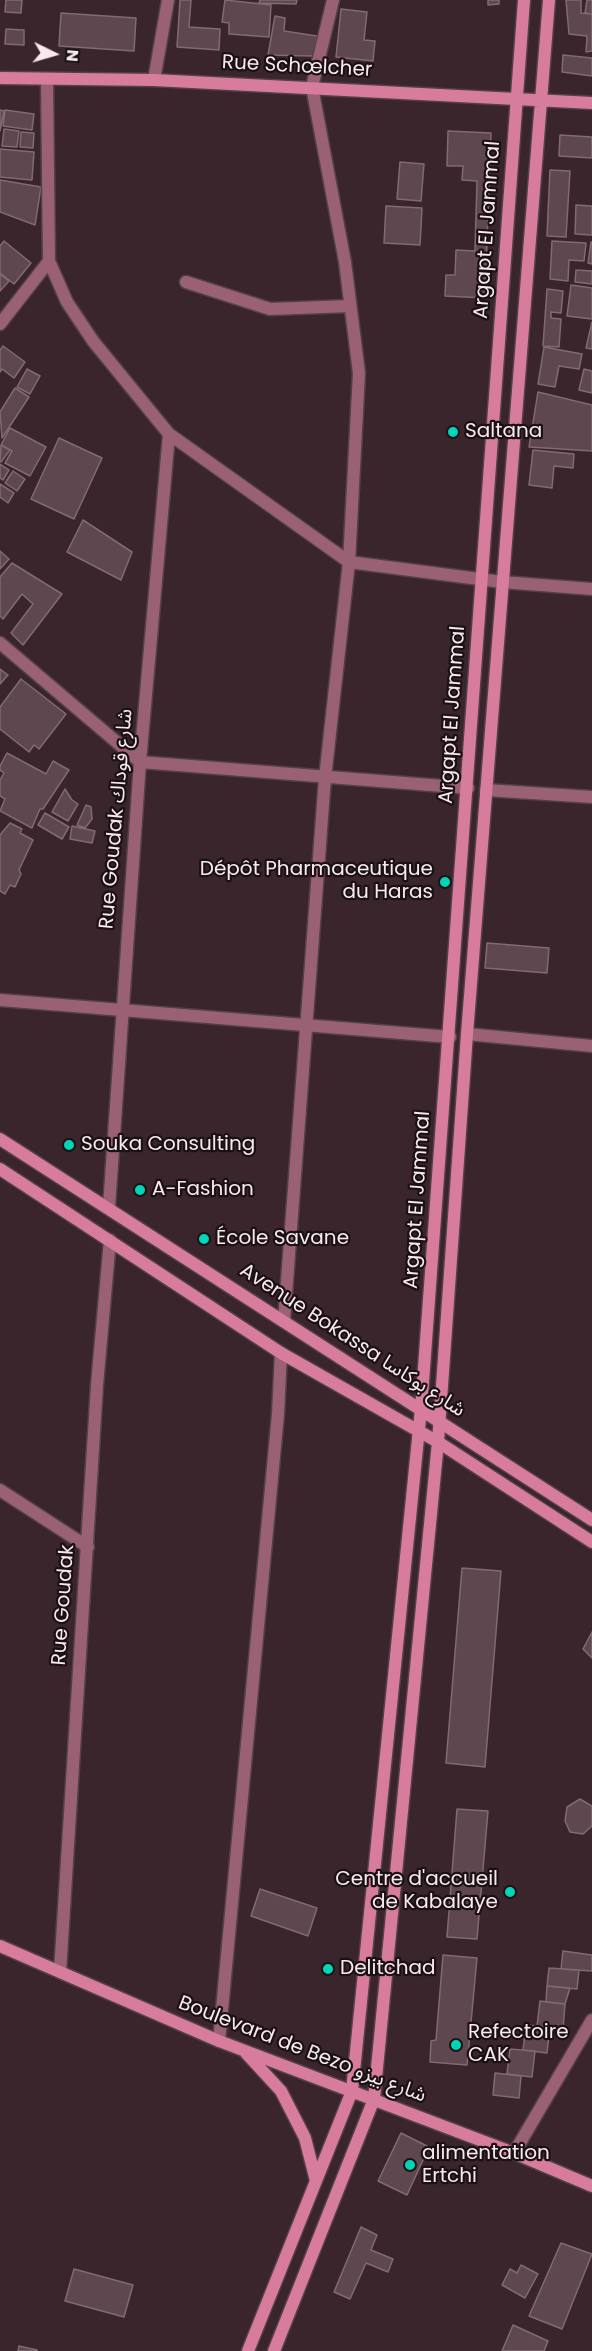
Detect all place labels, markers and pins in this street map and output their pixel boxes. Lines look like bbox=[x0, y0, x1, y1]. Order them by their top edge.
place label: Saltana bbox=[465, 420, 542, 444]
marker: Saltana bbox=[446, 425, 460, 439]
place label: Dépôt Pharmaceutique du Haras bbox=[200, 858, 433, 905]
marker: Dépôt Pharmaceutique du Haras bbox=[438, 875, 452, 889]
place label: Souka Consulting bbox=[81, 1133, 255, 1157]
marker: Souka Consulting bbox=[62, 1138, 76, 1152]
place label: A-Fashion bbox=[152, 1178, 254, 1202]
marker: A-Fashion bbox=[133, 1183, 147, 1197]
place label: École Savane bbox=[216, 1227, 349, 1251]
marker: École Savane bbox=[197, 1232, 211, 1246]
place label: Centre d'accueil de Kabalaye bbox=[335, 1868, 498, 1915]
marker: Centre d'accueil de Kabalaye bbox=[503, 1885, 517, 1899]
place label: Delitchad bbox=[340, 1957, 436, 1981]
marker: Delitchad bbox=[321, 1962, 335, 1976]
place label: Refectoire CAK bbox=[468, 2021, 569, 2068]
marker: Refectoire CAK bbox=[449, 2038, 463, 2052]
place label: alimentation Ertchi bbox=[422, 2142, 550, 2189]
marker: alimentation Ertchi bbox=[403, 2158, 417, 2172]

